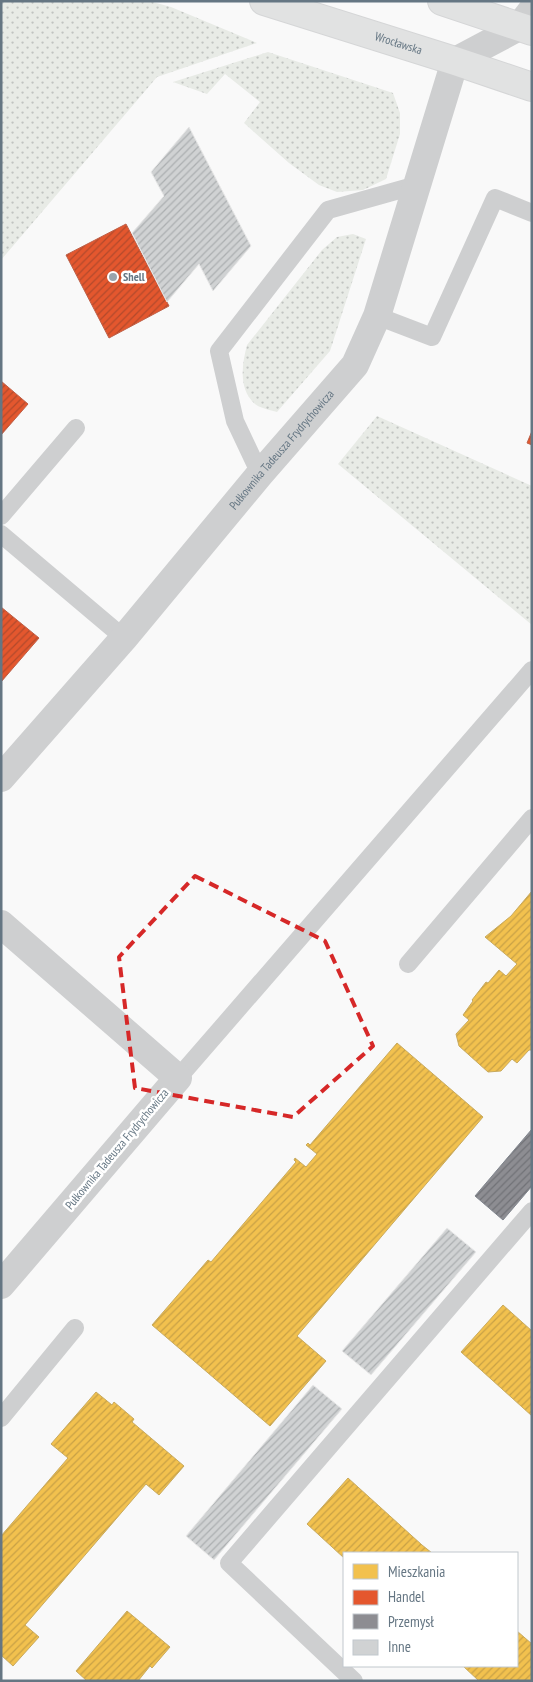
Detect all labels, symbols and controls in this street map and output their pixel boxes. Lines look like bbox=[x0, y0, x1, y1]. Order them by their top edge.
street label: Wrocławska bbox=[373, 28, 424, 57]
place label: Shell bbox=[123, 269, 145, 284]
marker: Shell bbox=[107, 271, 119, 283]
street label: Pułkownika Tadeusza Frydrychowicza bbox=[226, 386, 337, 512]
street label: Pułkownika Tadeusza Frydrychowicza bbox=[62, 1085, 172, 1212]
legend bbox=[343, 1552, 518, 1667]
text: Mieszkania bbox=[388, 1562, 445, 1581]
text: Handel bbox=[388, 1587, 425, 1606]
text: Przemysł bbox=[388, 1612, 434, 1631]
text: Inne bbox=[388, 1637, 411, 1656]

